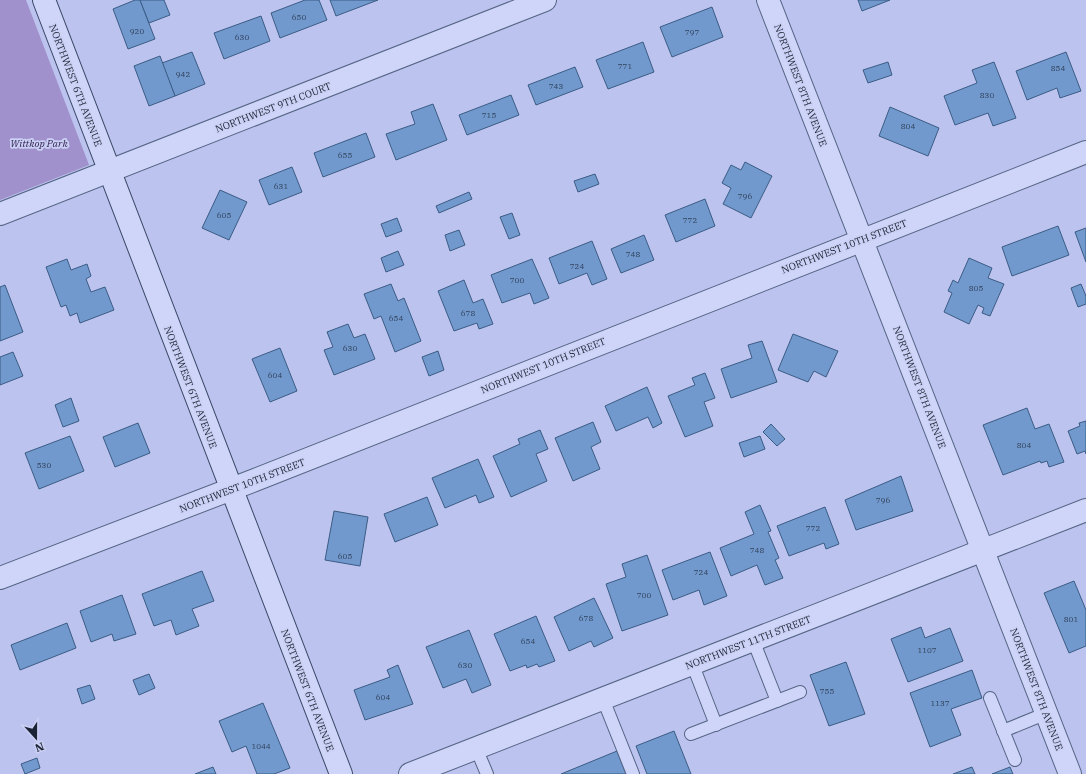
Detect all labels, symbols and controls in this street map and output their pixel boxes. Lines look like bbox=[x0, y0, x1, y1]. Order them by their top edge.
house number: 650 bbox=[292, 12, 306, 22]
street label: NORTHWEST 6TH AVENUE bbox=[46, 22, 105, 148]
street label: NORTHWEST 8TH AVENUE bbox=[771, 22, 830, 148]
house number: 920 bbox=[130, 26, 144, 36]
house number: 797 bbox=[685, 27, 699, 37]
house number: 630 bbox=[235, 32, 249, 42]
house number: 771 bbox=[618, 61, 632, 71]
house number: 854 bbox=[1051, 63, 1065, 73]
house number: 942 bbox=[176, 69, 190, 79]
street label: NORTHWEST 9TH COURT bbox=[213, 79, 333, 136]
house number: 743 bbox=[549, 81, 563, 91]
house number: 830 bbox=[980, 90, 994, 100]
house number: 715 bbox=[482, 110, 496, 120]
house number: 804 bbox=[901, 121, 915, 131]
park label: Wittkop Park bbox=[10, 137, 68, 150]
house number: 655 bbox=[338, 150, 352, 160]
house number: 631 bbox=[274, 181, 288, 191]
house number: 796 bbox=[738, 191, 752, 201]
house number: 605 bbox=[217, 210, 231, 220]
house number: 772 bbox=[683, 215, 697, 225]
street label: NORTHWEST 10TH STREET bbox=[780, 216, 909, 276]
house number: 748 bbox=[626, 249, 640, 259]
house number: 724 bbox=[570, 261, 584, 271]
house number: 700 bbox=[510, 275, 524, 285]
house number: 805 bbox=[969, 283, 983, 293]
house number: 678 bbox=[461, 308, 475, 318]
house number: 654 bbox=[389, 313, 403, 323]
street label: NORTHWEST 6TH AVENUE bbox=[161, 324, 220, 450]
street label: NORTHWEST 8TH AVENUE bbox=[890, 324, 949, 450]
street label: NORTHWEST 10TH STREET bbox=[479, 334, 608, 397]
house number: 630 bbox=[343, 343, 357, 353]
house number: 604 bbox=[268, 370, 282, 380]
house number: 804 bbox=[1017, 440, 1031, 450]
street label: NORTHWEST 10TH STREET bbox=[178, 455, 307, 515]
house number: 530 bbox=[37, 460, 51, 470]
house number: 796 bbox=[876, 495, 890, 505]
house number: 772 bbox=[806, 523, 820, 533]
house number: 748 bbox=[750, 545, 764, 555]
house number: 605 bbox=[338, 551, 352, 561]
house number: 724 bbox=[694, 567, 708, 577]
house number: 700 bbox=[637, 590, 651, 600]
street label: NORTHWEST 11TH STREET bbox=[684, 612, 813, 672]
house number: 678 bbox=[579, 613, 593, 623]
house number: 801 bbox=[1064, 614, 1078, 624]
street label: NORTHWEST 8TH AVENUE bbox=[1007, 626, 1066, 752]
street label: NORTHWEST 6TH AVENUE bbox=[278, 627, 337, 753]
house number: 654 bbox=[521, 636, 535, 646]
house number: 1107 bbox=[917, 645, 937, 655]
house number: 630 bbox=[458, 660, 472, 670]
house number: 755 bbox=[820, 686, 834, 696]
house number: 604 bbox=[376, 692, 390, 702]
house number: 1137 bbox=[930, 698, 950, 708]
north arrow bbox=[16, 718, 56, 758]
text: N bbox=[33, 739, 46, 756]
house number: 1044 bbox=[251, 741, 271, 751]

